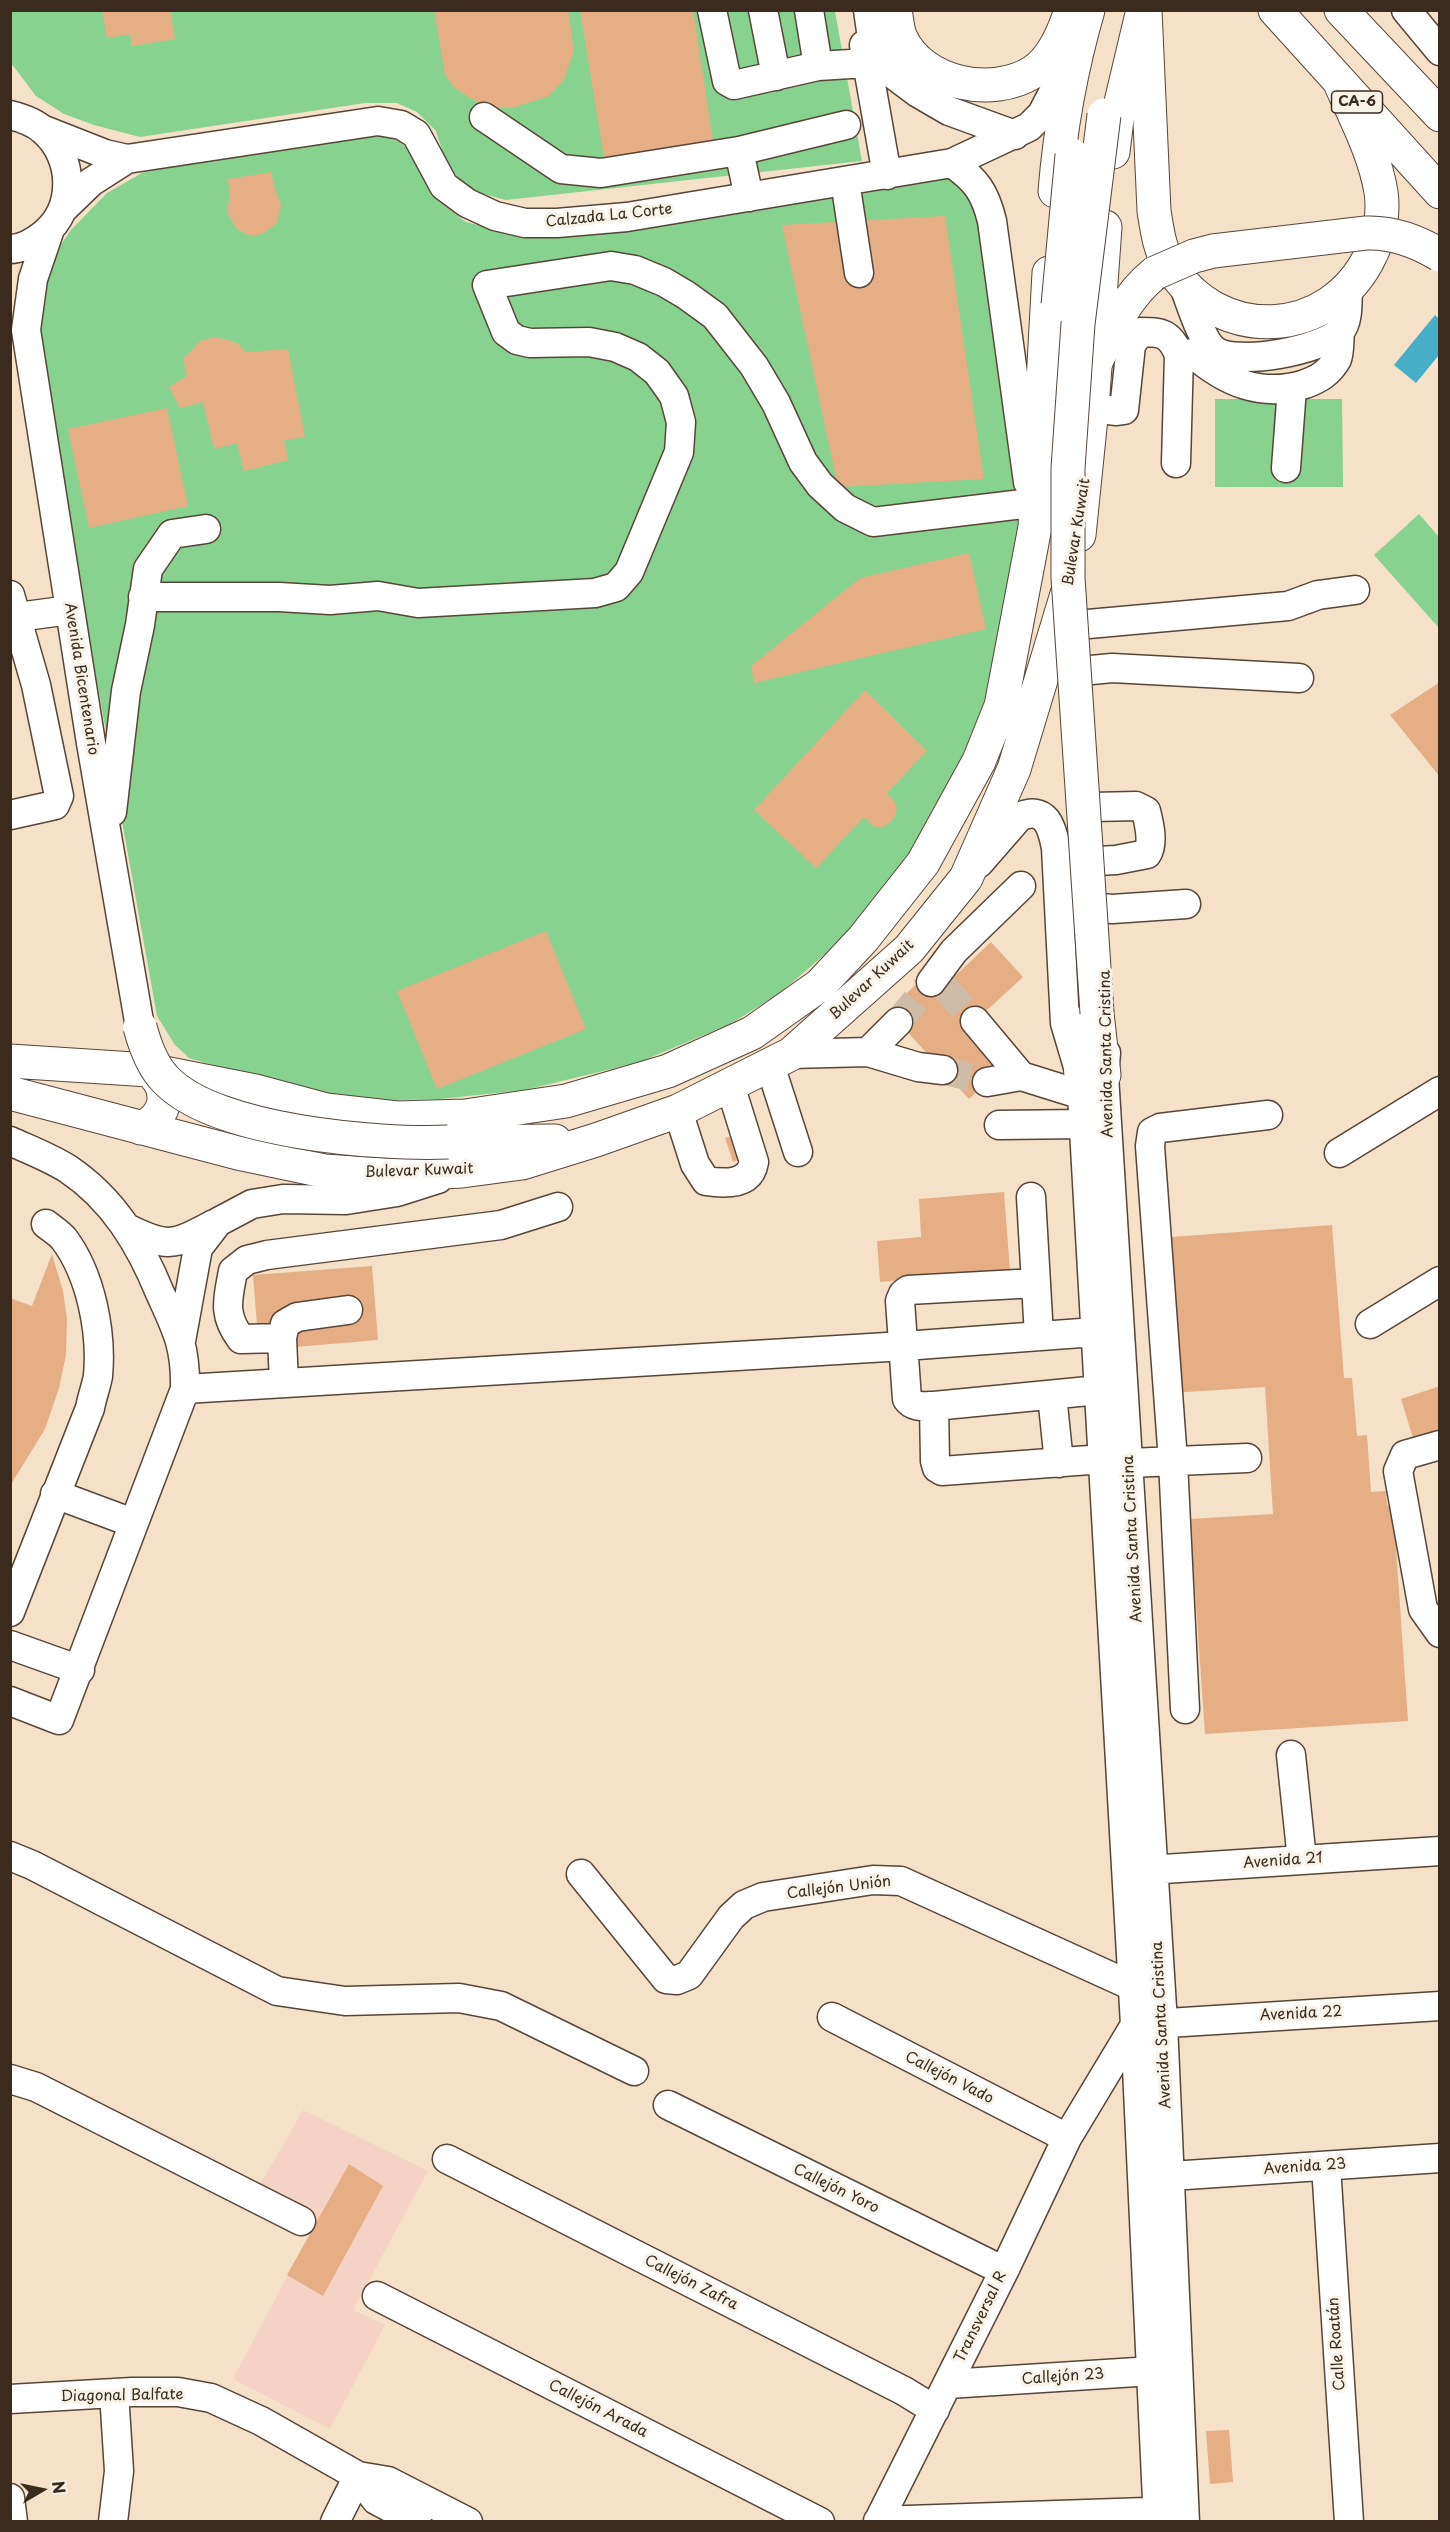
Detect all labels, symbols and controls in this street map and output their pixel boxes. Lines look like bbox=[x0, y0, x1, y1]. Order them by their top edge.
road number: CA-6 bbox=[1332, 91, 1382, 113]
street label: Calzada La Corte bbox=[545, 200, 673, 232]
street label: Bulevar Kuwait bbox=[1060, 477, 1094, 587]
street label: Avenida Bicentenario bbox=[60, 602, 102, 756]
street label: Bulevar Kuwait bbox=[826, 936, 918, 1024]
street label: Avenida Santa Cristina bbox=[1097, 970, 1117, 1138]
street label: Bulevar Kuwait bbox=[364, 1160, 474, 1182]
street label: Avenida Santa Cristina bbox=[1120, 1455, 1146, 1623]
street label: Avenida 21 bbox=[1243, 1849, 1323, 1873]
street label: Callejón Unión bbox=[786, 1873, 892, 1903]
street label: Avenida Santa Cristina bbox=[1149, 1941, 1175, 2109]
street label: Avenida 22 bbox=[1259, 2003, 1343, 2025]
street label: Callejón Vado bbox=[902, 2048, 996, 2108]
street label: Avenida 23 bbox=[1263, 2155, 1347, 2179]
street label: Callejón Yoro bbox=[790, 2160, 882, 2218]
street label: Callejón Zafra bbox=[641, 2252, 741, 2314]
street label: Transversal R bbox=[951, 2268, 1011, 2366]
street label: Calle Roatán bbox=[1325, 2297, 1349, 2391]
street label: Callejón 23 bbox=[1021, 2365, 1105, 2389]
street label: Callejón Arada bbox=[545, 2376, 651, 2442]
street label: Diagonal Balfate bbox=[61, 2386, 183, 2406]
north arrow bbox=[12, 2460, 72, 2520]
text: N bbox=[47, 2479, 73, 2495]

